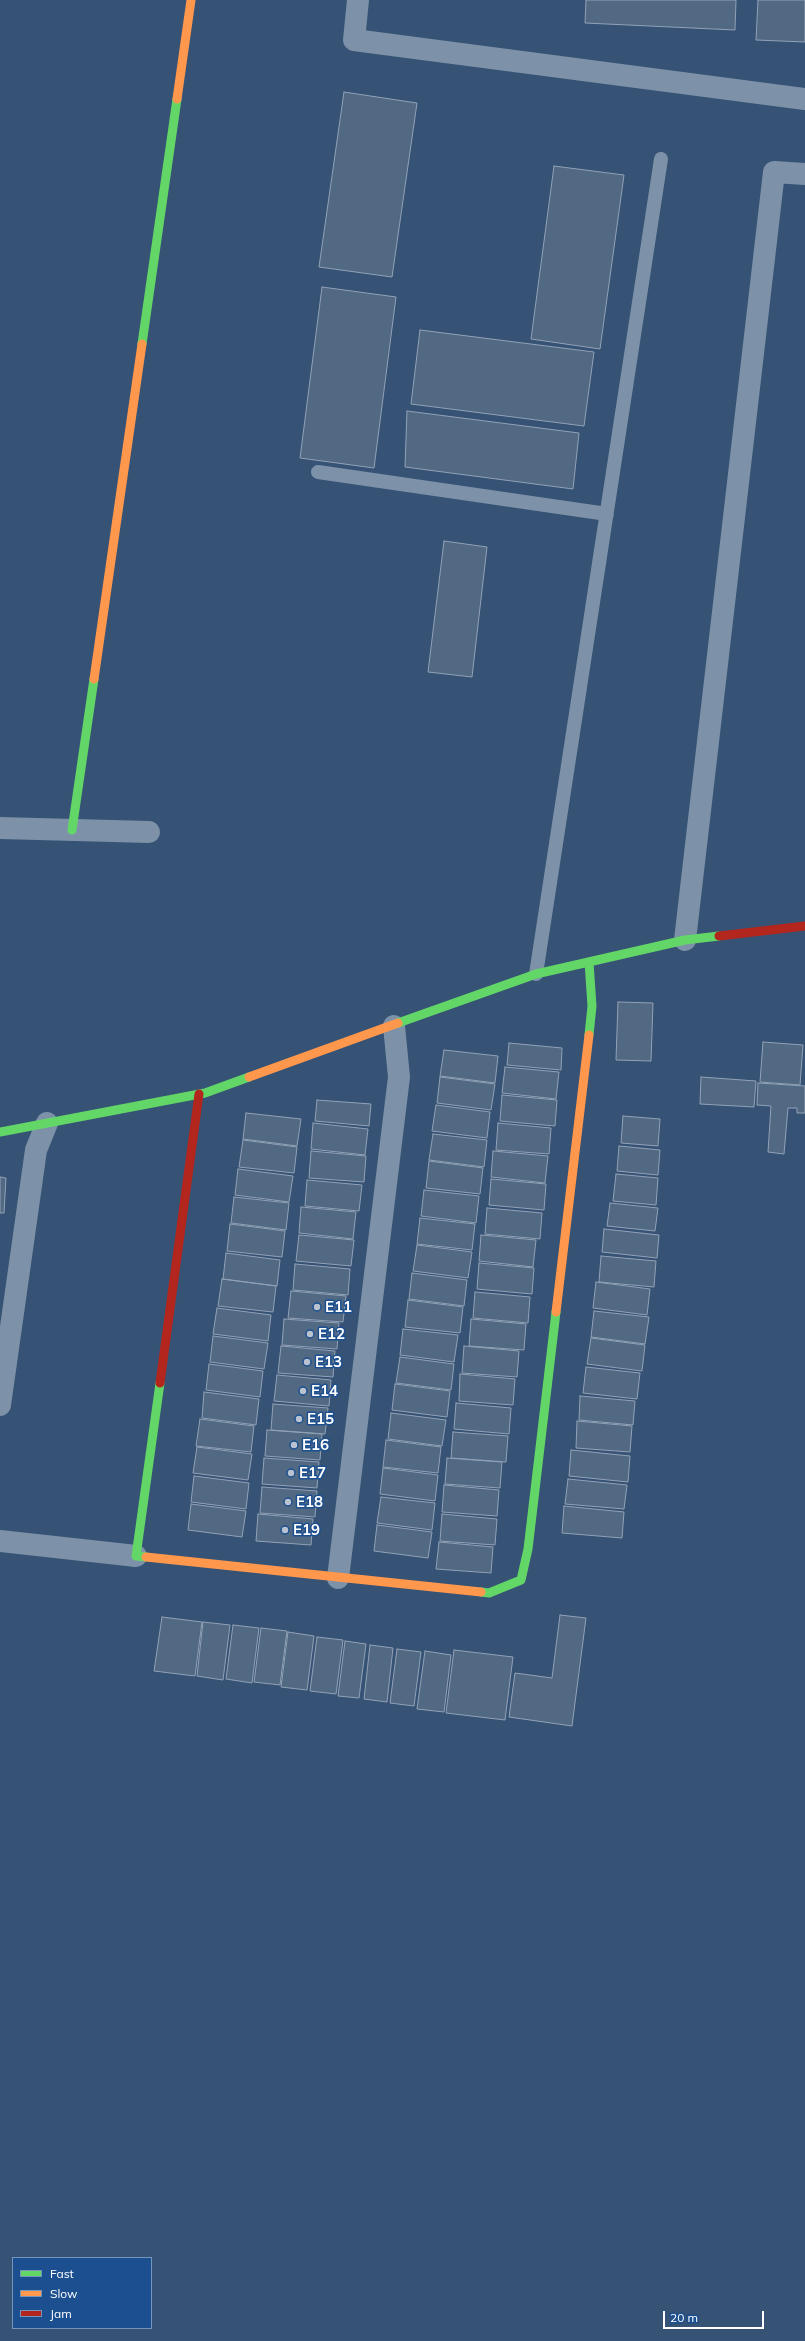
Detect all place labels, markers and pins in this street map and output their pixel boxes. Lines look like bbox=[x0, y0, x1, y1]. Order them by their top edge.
place label: E11 bbox=[325, 1298, 352, 1316]
marker: E11 bbox=[312, 1302, 322, 1312]
place label: E12 bbox=[318, 1325, 345, 1343]
marker: E12 bbox=[305, 1329, 315, 1339]
place label: E13 bbox=[315, 1353, 342, 1371]
marker: E13 bbox=[302, 1357, 312, 1367]
place label: E14 bbox=[311, 1382, 338, 1400]
marker: E14 bbox=[298, 1386, 308, 1396]
place label: E15 bbox=[307, 1410, 334, 1428]
marker: E15 bbox=[294, 1414, 304, 1424]
place label: E16 bbox=[302, 1436, 329, 1454]
marker: E16 bbox=[289, 1440, 299, 1450]
place label: E17 bbox=[299, 1464, 326, 1482]
marker: E17 bbox=[286, 1468, 296, 1478]
place label: E18 bbox=[296, 1493, 323, 1511]
marker: E18 bbox=[283, 1497, 293, 1507]
place label: E19 bbox=[293, 1521, 320, 1539]
marker: E19 bbox=[280, 1525, 290, 1535]

